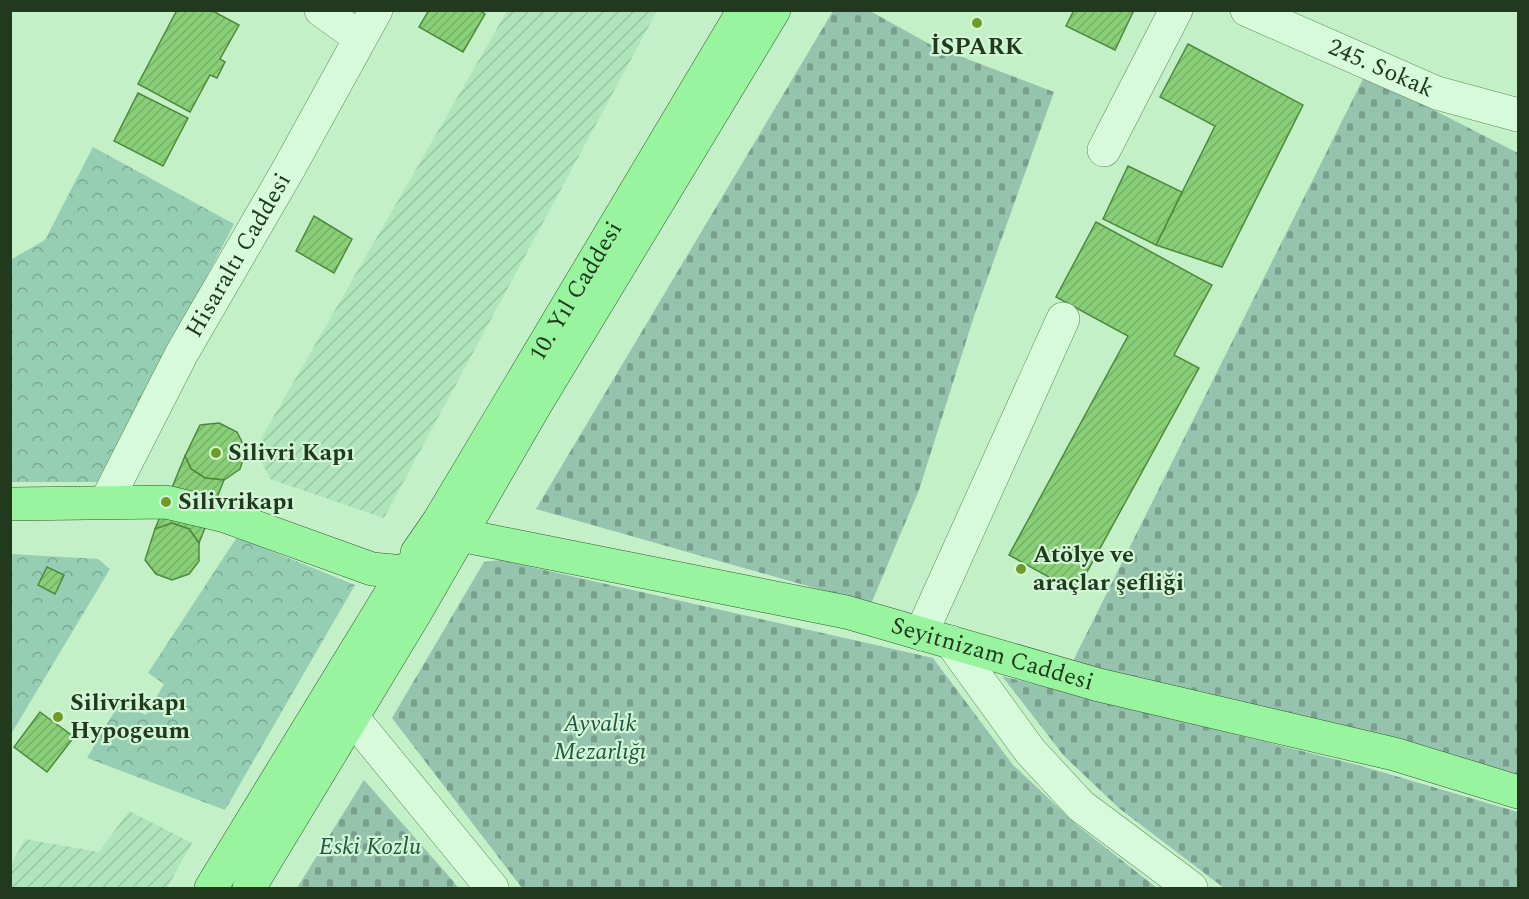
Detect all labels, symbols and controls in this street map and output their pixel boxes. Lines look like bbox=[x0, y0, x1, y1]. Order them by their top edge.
marker: İSPARK bbox=[970, 16, 984, 30]
place label: İSPARK bbox=[931, 29, 1024, 65]
street label: 245. Sokak bbox=[1322, 29, 1439, 107]
street label: Hisaraltı Caddesi bbox=[177, 166, 300, 345]
street label: 10. Yıl Caddesi bbox=[520, 214, 632, 369]
place label: Silivri Kapı bbox=[228, 435, 354, 471]
marker: Silivri Kapı bbox=[209, 446, 223, 460]
place label: Silivrikapı bbox=[178, 484, 294, 520]
marker: Silivrikapı bbox=[159, 495, 173, 509]
place label: Atölye ve araçlar şefliği bbox=[1033, 537, 1184, 601]
marker: Atölye ve araçlar şefliği bbox=[1014, 562, 1028, 576]
street label: Seyitnizam Caddesi bbox=[887, 608, 1098, 701]
place label: Silivrikapı Hypogeum bbox=[70, 685, 190, 749]
park label: Ayvalık Mezarlığı bbox=[554, 706, 646, 770]
marker: Silivrikapı Hypogeum bbox=[51, 710, 65, 724]
park label: Eski Kozlu bbox=[319, 829, 422, 865]

